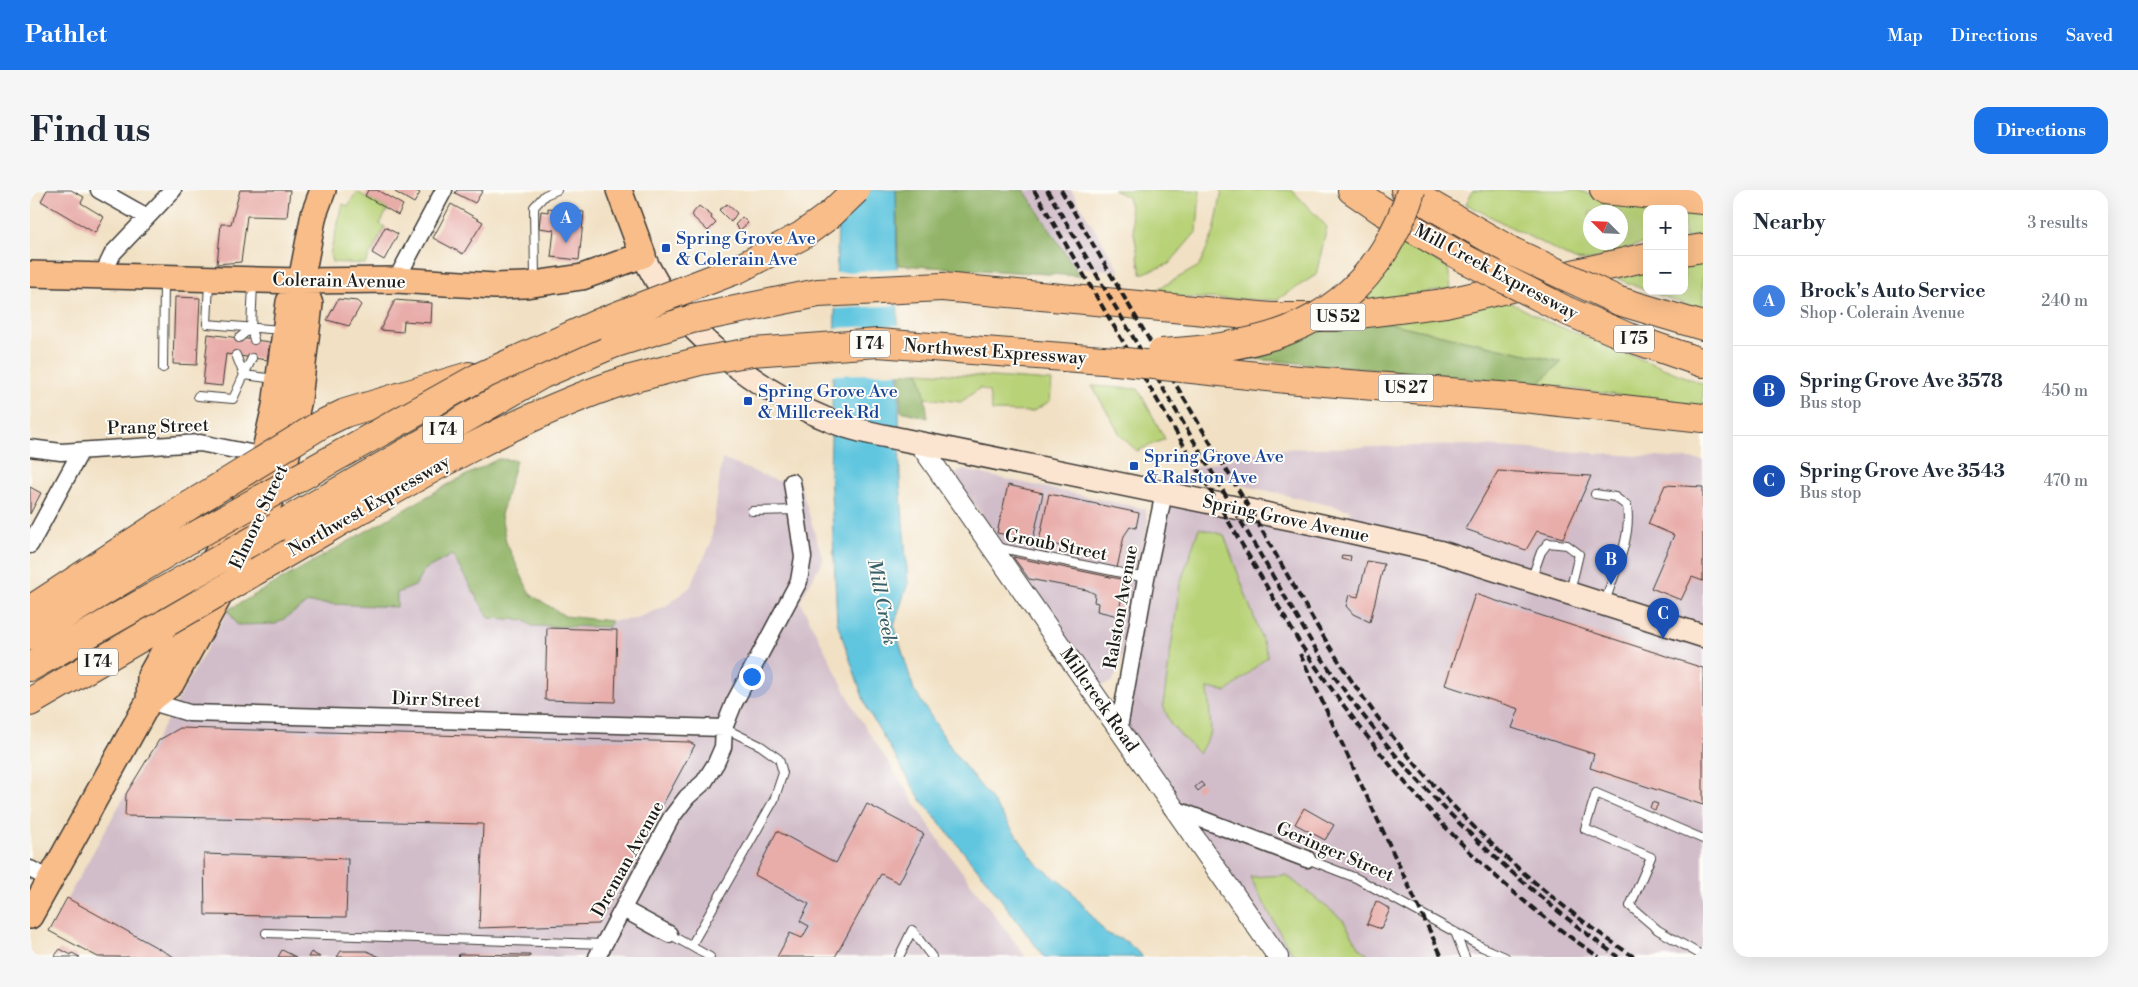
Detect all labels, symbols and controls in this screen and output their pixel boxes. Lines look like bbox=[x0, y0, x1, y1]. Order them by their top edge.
text: Pathlet bbox=[25, 20, 107, 50]
text: Map bbox=[1887, 24, 1923, 47]
text: Directions bbox=[1951, 24, 2038, 47]
text: Saved bbox=[2066, 24, 2113, 47]
button: Directions bbox=[1974, 107, 2108, 154]
text: Find us bbox=[30, 109, 150, 152]
pin: A bbox=[550, 202, 582, 243]
north arrow bbox=[1583, 205, 1628, 250]
map controls bbox=[1643, 205, 1688, 295]
button: + bbox=[1643, 205, 1688, 250]
text: Nearby bbox=[1753, 210, 1826, 236]
text: 3 results bbox=[2027, 213, 2088, 233]
street label: Mill Creek Expressway bbox=[1410, 219, 1582, 325]
place label: Spring Grove Ave & Colerain Ave bbox=[676, 227, 816, 271]
marker: Spring Grove Ave & Colerain Ave bbox=[660, 242, 672, 254]
button: − bbox=[1643, 250, 1688, 295]
street label: Colerain Avenue bbox=[272, 268, 406, 294]
text: Brock's Auto Service bbox=[1800, 279, 1985, 303]
text: A bbox=[1763, 291, 1775, 311]
text: 240 m bbox=[2041, 291, 2088, 311]
text: Shop · Colerain Avenue bbox=[1800, 303, 1965, 323]
road number: US 52 bbox=[1310, 304, 1366, 330]
road number: I 75 bbox=[1614, 326, 1654, 352]
road number: I 74 bbox=[850, 330, 890, 358]
street label: Northwest Expressway bbox=[903, 334, 1087, 370]
text: Spring Grove Ave 3578 bbox=[1800, 369, 2003, 393]
road number: US 27 bbox=[1378, 374, 1434, 402]
place label: Spring Grove Ave & Millcreek Rd bbox=[758, 380, 898, 424]
text: B bbox=[1763, 381, 1775, 401]
text: 450 m bbox=[2042, 381, 2088, 401]
text: Bus stop bbox=[1800, 393, 1862, 413]
marker: Spring Grove Ave & Millcreek Rd bbox=[742, 395, 754, 407]
street label: Prang Street bbox=[107, 414, 210, 440]
road number: I 74 bbox=[423, 416, 463, 444]
place label: Spring Grove Ave & Ralston Ave bbox=[1144, 445, 1284, 489]
street label: Northwest Expressway bbox=[284, 450, 454, 562]
text: Spring Grove Ave 3543 bbox=[1800, 459, 2005, 483]
street label: Elmore Street bbox=[225, 460, 294, 573]
marker: Spring Grove Ave & Ralston Ave bbox=[1128, 460, 1140, 472]
text: C bbox=[1763, 471, 1775, 491]
text: 470 m bbox=[2044, 471, 2088, 491]
text: Bus stop bbox=[1800, 483, 1862, 503]
street label: Spring Grove Avenue bbox=[1200, 490, 1372, 548]
street label: Groub Street bbox=[1003, 524, 1110, 566]
street label: Ralston Avenue bbox=[1099, 543, 1143, 671]
pin: B bbox=[1595, 544, 1627, 585]
water label: Mill Creek bbox=[862, 557, 902, 647]
pin: C bbox=[1647, 598, 1679, 639]
street label: Millcreek Road bbox=[1055, 643, 1144, 757]
road number: I 74 bbox=[78, 648, 118, 676]
your location bbox=[739, 664, 765, 690]
street label: Dirr Street bbox=[391, 687, 481, 713]
street label: Dreman Avenue bbox=[587, 797, 669, 921]
street label: Geringer Street bbox=[1273, 817, 1398, 887]

